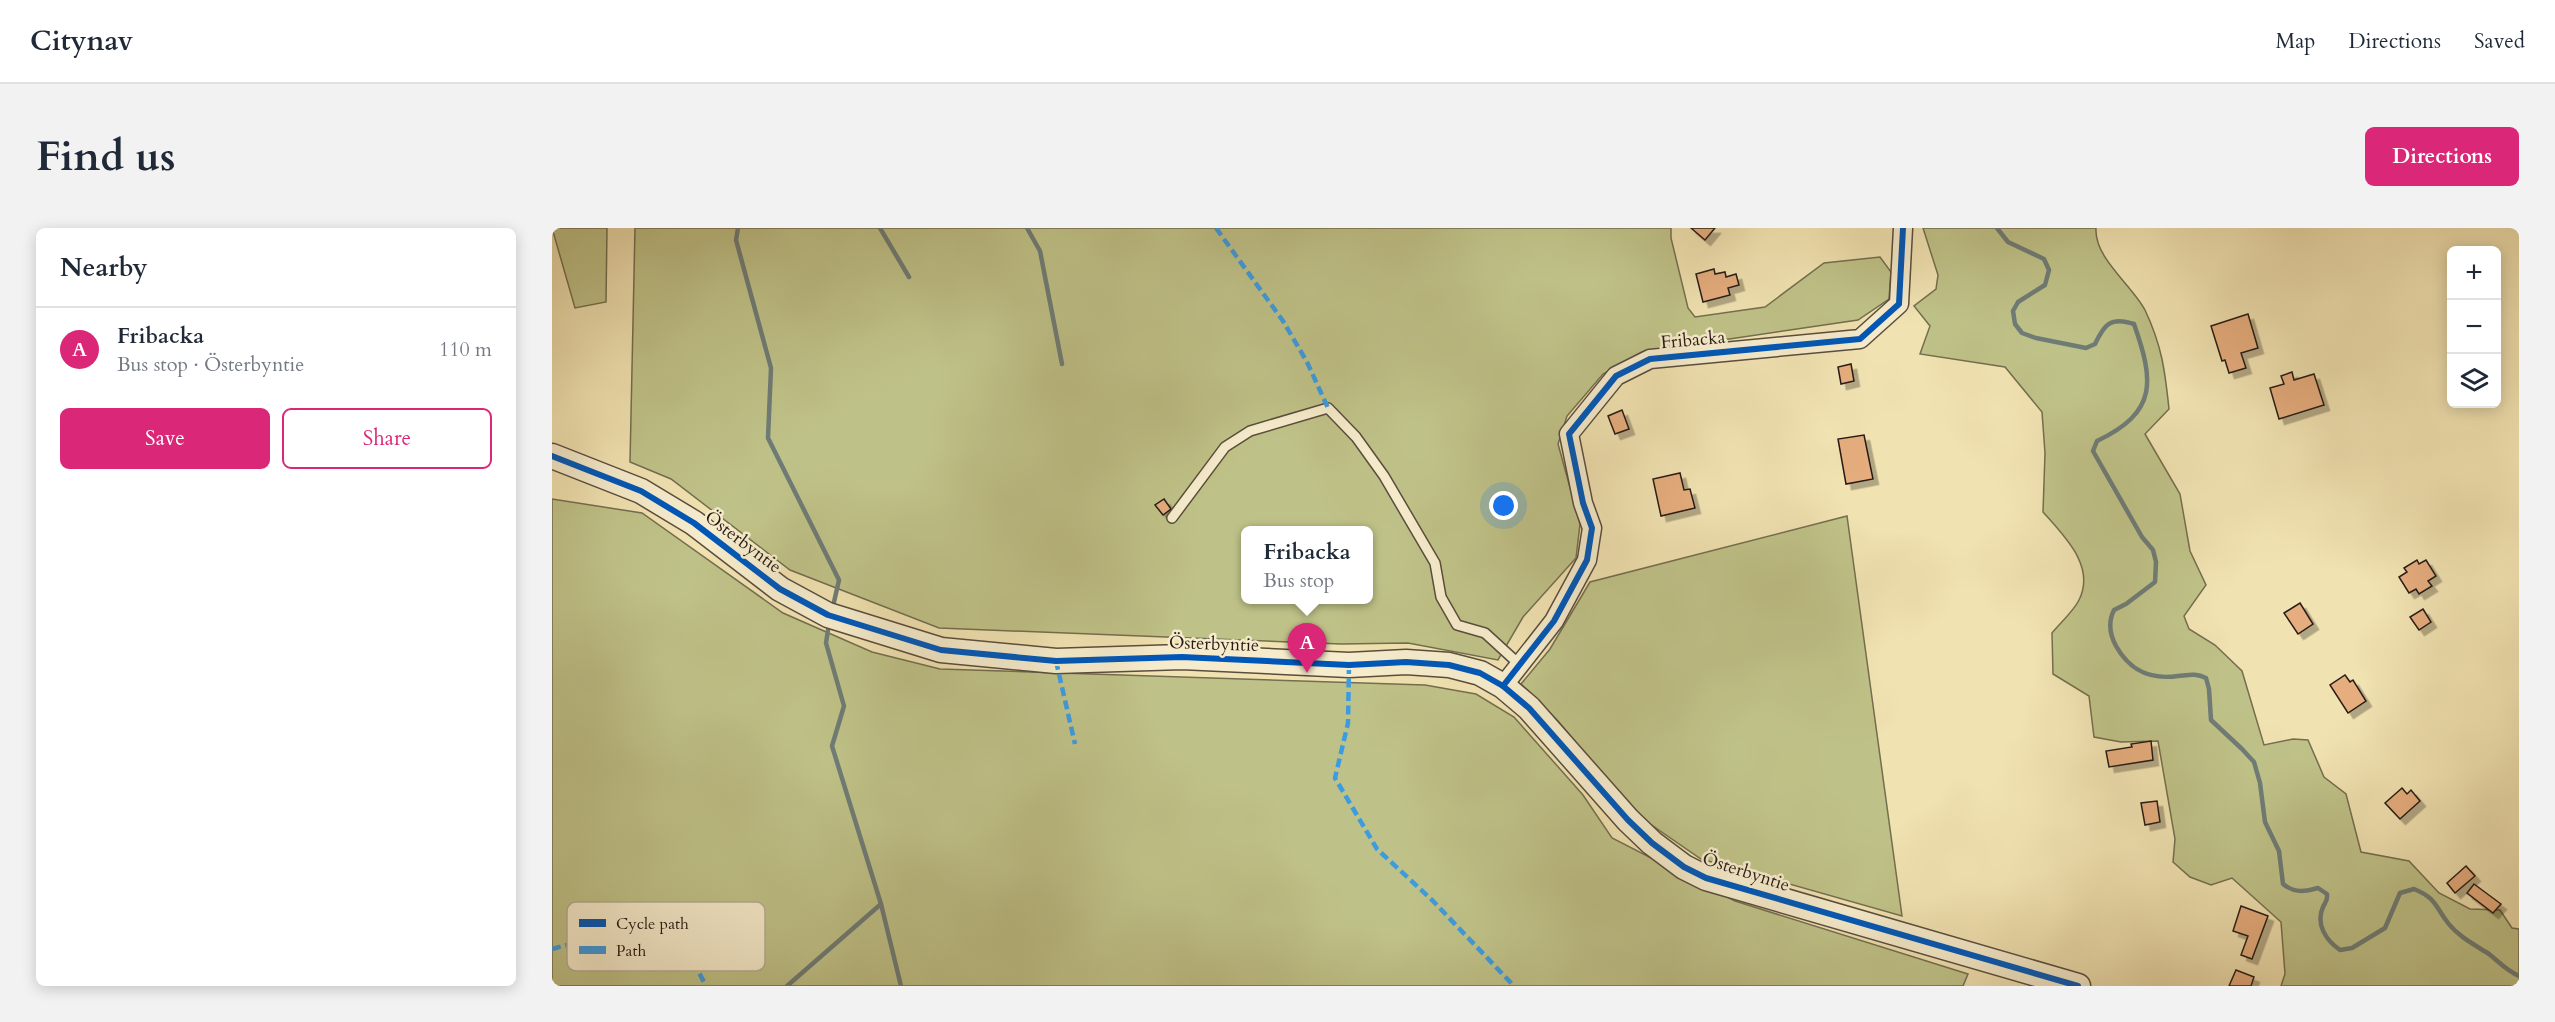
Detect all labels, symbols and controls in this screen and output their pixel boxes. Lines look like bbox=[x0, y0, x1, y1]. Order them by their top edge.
text: Citynav bbox=[30, 22, 133, 60]
text: Map bbox=[2275, 27, 2315, 56]
text: Directions bbox=[2348, 27, 2441, 56]
text: Saved bbox=[2474, 27, 2525, 56]
button: Directions bbox=[2365, 127, 2519, 186]
text: Find us bbox=[36, 128, 176, 185]
map controls bbox=[2447, 246, 2501, 408]
button: + bbox=[2447, 246, 2501, 300]
text: Nearby bbox=[60, 250, 148, 285]
button: − bbox=[2447, 300, 2501, 354]
text: Fribacka bbox=[117, 321, 204, 351]
street label: Fribacka bbox=[1660, 325, 1727, 355]
text: A bbox=[72, 336, 87, 363]
text: 110 m bbox=[439, 336, 492, 363]
text: Bus stop · Österbyntie bbox=[117, 351, 304, 378]
button: layers bbox=[2447, 354, 2501, 408]
button: Save bbox=[60, 408, 270, 469]
button: Share bbox=[282, 408, 492, 469]
your location bbox=[1489, 491, 1518, 520]
street label: Österbyntie bbox=[699, 505, 787, 579]
popup bbox=[1241, 526, 1373, 604]
text: Fribacka bbox=[1263, 537, 1351, 567]
text: Bus stop bbox=[1263, 567, 1334, 594]
pin: A bbox=[1288, 624, 1326, 673]
street label: Österbyntie bbox=[1168, 630, 1260, 658]
street label: Österbyntie bbox=[1699, 846, 1793, 898]
legend bbox=[567, 902, 765, 971]
text: Cycle path bbox=[616, 913, 689, 935]
text: Path bbox=[616, 940, 646, 962]

